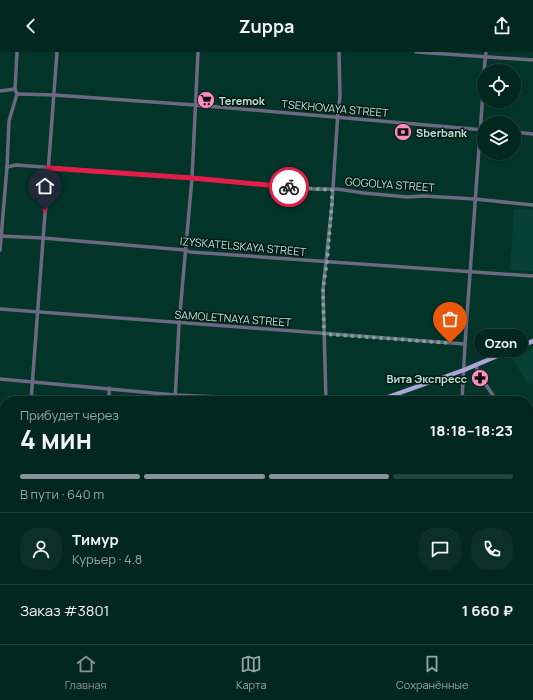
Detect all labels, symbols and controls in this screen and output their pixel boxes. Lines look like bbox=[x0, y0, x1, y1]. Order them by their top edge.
text: Zuppa bbox=[239, 14, 294, 38]
icon: back bbox=[20, 15, 42, 37]
icon: share bbox=[491, 15, 513, 37]
map controls bbox=[477, 64, 521, 160]
button: locate bbox=[477, 64, 521, 108]
supermarket icon: Teremok bbox=[196, 90, 216, 110]
place label: Teremok bbox=[219, 93, 266, 108]
street label: TSEKHOVAYA STREET bbox=[281, 96, 390, 120]
button: layers bbox=[477, 116, 521, 160]
bank icon: Sberbank bbox=[393, 122, 413, 142]
place label: Sberbank bbox=[416, 125, 468, 140]
courier bbox=[269, 167, 309, 207]
pin bbox=[28, 169, 62, 210]
street label: GOGOLYA STREET bbox=[345, 173, 436, 195]
icon: home bbox=[34, 175, 56, 197]
icon: bike bbox=[278, 176, 300, 198]
street label: IZYSKATELSKAYA STREET bbox=[179, 233, 307, 259]
pin bbox=[433, 302, 467, 343]
street label: SAMOLETNAYA STREET bbox=[174, 306, 292, 330]
icon: bag bbox=[439, 308, 461, 330]
callout: Ozon bbox=[474, 329, 528, 357]
text: Ozon bbox=[485, 334, 517, 352]
pharmacy icon: Вита Экспресс bbox=[470, 368, 490, 388]
place label: Вита Экспресс bbox=[386, 371, 467, 386]
text: Прибудет через bbox=[20, 406, 119, 424]
text: 18:18–18:23 bbox=[430, 420, 513, 441]
text: 4 мин bbox=[20, 421, 92, 457]
text: В пути · 640 m bbox=[20, 485, 104, 503]
button: person bbox=[20, 528, 62, 570]
button: chat bbox=[419, 528, 461, 570]
button: phone bbox=[471, 528, 513, 570]
text: Тимур bbox=[72, 529, 119, 550]
text: Курьер · 4.8 bbox=[72, 550, 142, 568]
text: Заказ #3801 bbox=[20, 600, 109, 621]
text: 1 660 ₽ bbox=[462, 600, 513, 621]
tab: Главная bbox=[65, 653, 107, 692]
tab: Карта bbox=[236, 653, 267, 692]
tab: Сохранённые bbox=[396, 653, 468, 692]

